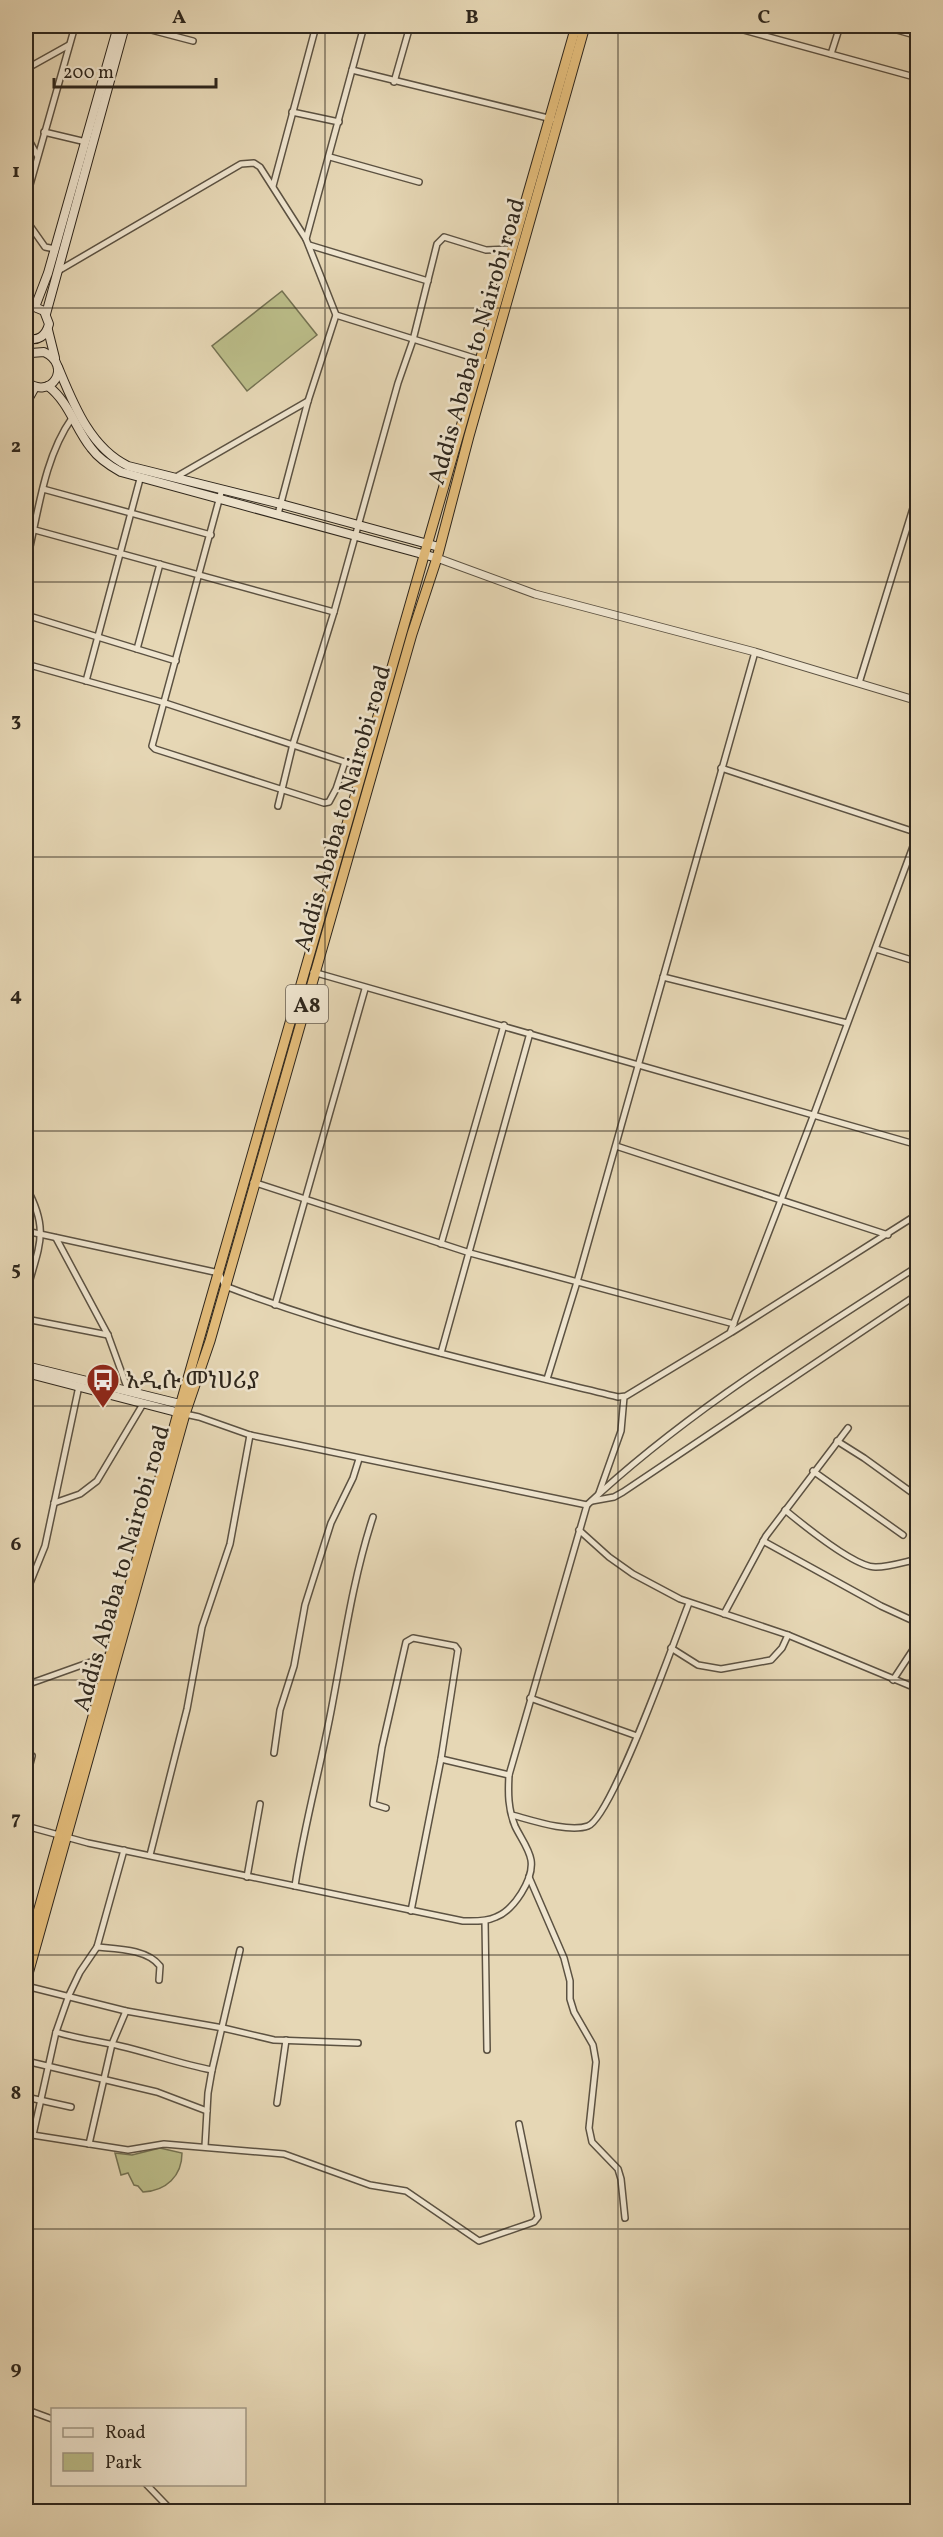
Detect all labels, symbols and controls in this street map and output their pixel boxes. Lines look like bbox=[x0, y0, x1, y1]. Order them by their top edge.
text: A bbox=[172, 4, 186, 32]
text: B bbox=[465, 4, 479, 32]
text: C bbox=[758, 4, 771, 32]
scale bar bbox=[54, 51, 216, 89]
text: 200 m bbox=[63, 61, 114, 86]
text: 1 bbox=[12, 158, 20, 186]
street label: Addis Ababa to Nairobi road bbox=[421, 194, 535, 489]
text: 2 bbox=[11, 433, 21, 461]
street label: Addis Ababa to Nairobi road bbox=[287, 661, 401, 956]
text: 3 bbox=[11, 707, 21, 735]
text: 4 bbox=[10, 982, 22, 1010]
road number: A8 bbox=[286, 985, 328, 1023]
text: 5 bbox=[11, 1256, 21, 1284]
bus stop icon: አዲሱ መነሀሪያ bbox=[85, 1362, 121, 1409]
place label: አዲሱ መነሀሪያ bbox=[126, 1365, 259, 1399]
street label: Addis Ababa to Nairobi road bbox=[66, 1421, 180, 1716]
text: 6 bbox=[11, 1531, 22, 1559]
text: 7 bbox=[11, 1805, 21, 1833]
text: 8 bbox=[11, 2080, 21, 2108]
text: 9 bbox=[10, 2355, 22, 2383]
legend bbox=[51, 2408, 246, 2486]
text: Road bbox=[105, 2421, 146, 2446]
text: Park bbox=[105, 2451, 142, 2476]

